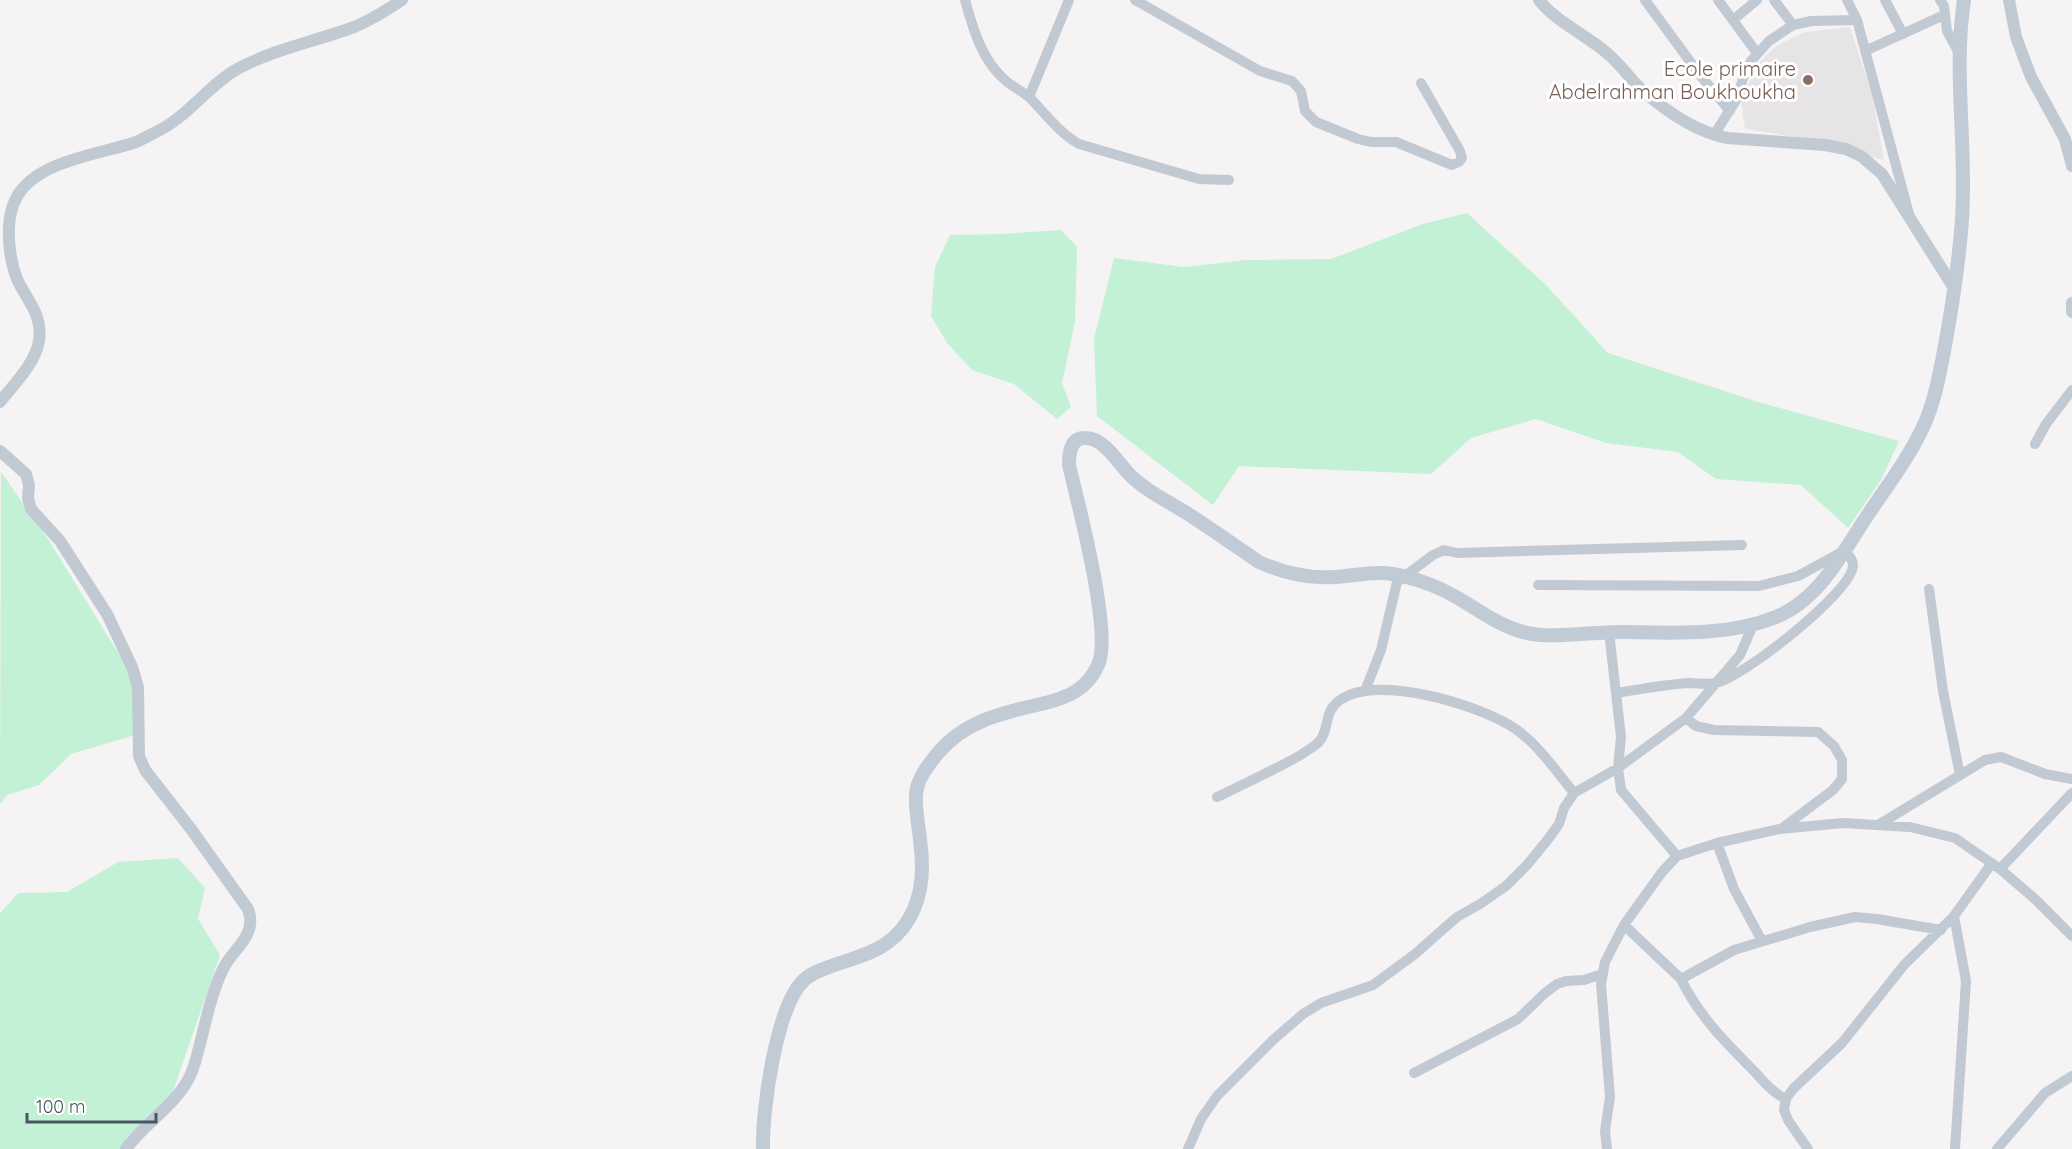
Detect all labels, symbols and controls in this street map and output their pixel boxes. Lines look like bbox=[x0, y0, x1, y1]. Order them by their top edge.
place label: Ecole primaire Abdelrahman Boukhoukha bbox=[1549, 56, 1796, 104]
marker: Ecole primaire Abdelrahman Boukhoukha bbox=[1801, 73, 1815, 87]
scale bar bbox=[27, 1086, 156, 1124]
text: 100 m bbox=[36, 1095, 85, 1118]

